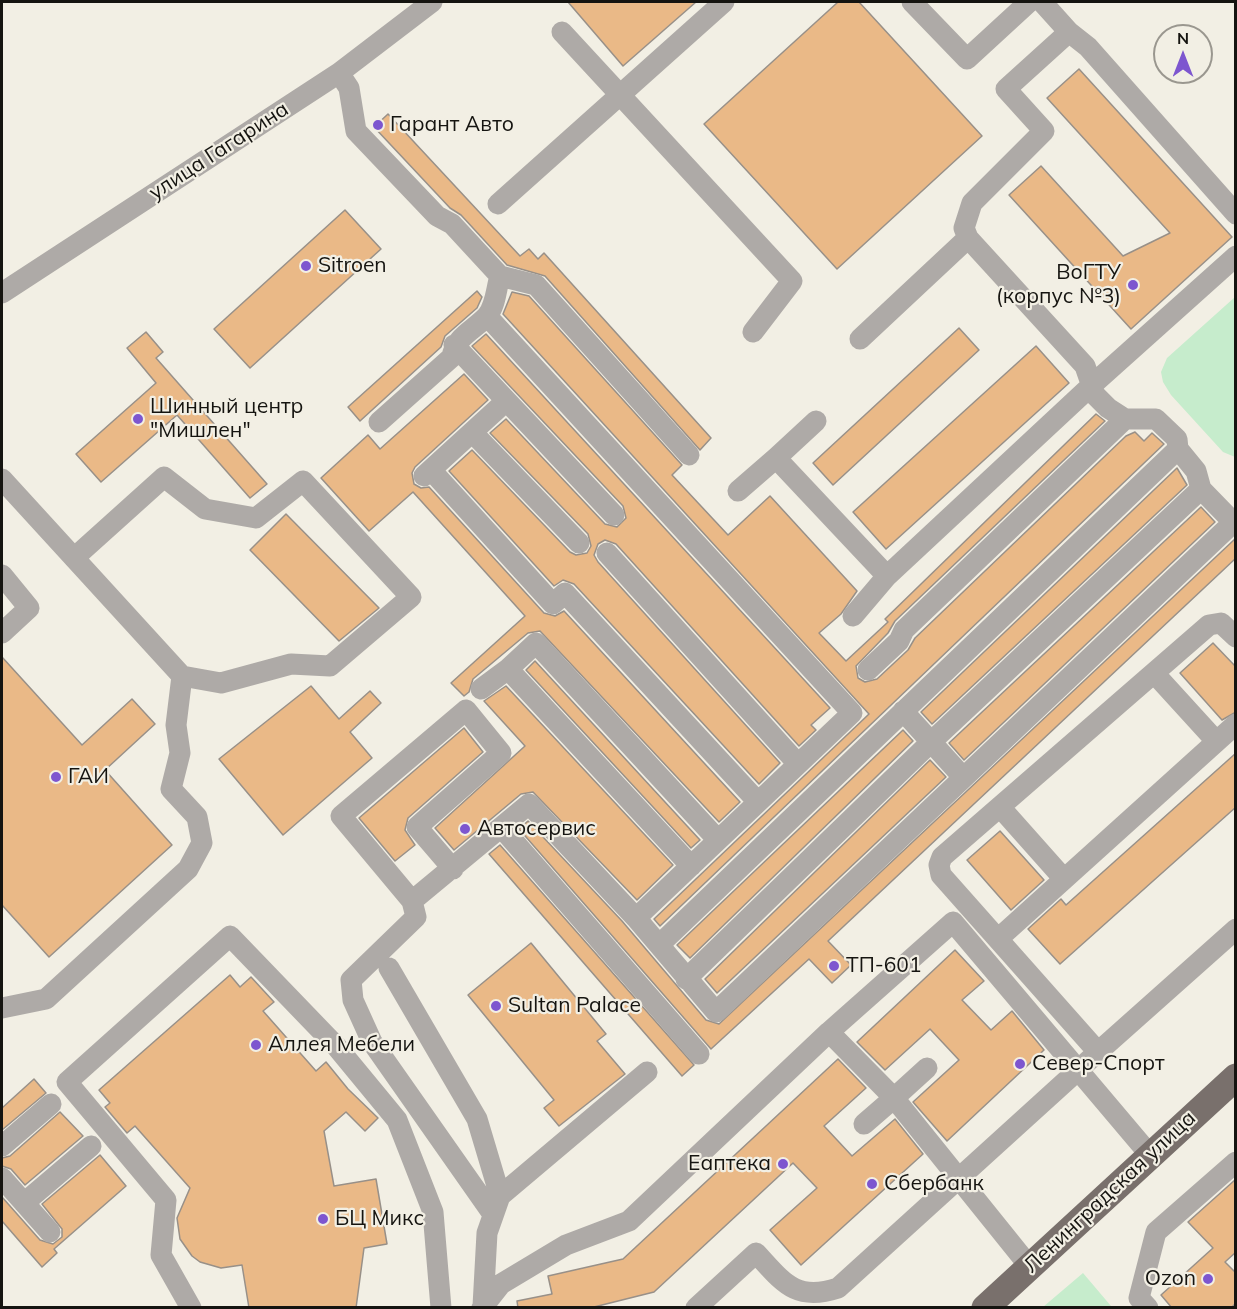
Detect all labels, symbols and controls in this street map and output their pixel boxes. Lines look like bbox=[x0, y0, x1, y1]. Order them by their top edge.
north arrow bbox=[1153, 24, 1213, 84]
text: N bbox=[1177, 28, 1189, 48]
street label: улица Гагарина bbox=[145, 97, 293, 205]
place label: Гарант Авто bbox=[390, 112, 514, 138]
marker: Гарант Авто bbox=[371, 118, 385, 132]
place label: Sitroen bbox=[318, 253, 387, 279]
marker: Sitroen bbox=[299, 259, 313, 273]
place label: ВоГТУ (корпус №3) bbox=[996, 260, 1121, 310]
marker: ВоГТУ (корпус №3) bbox=[1126, 278, 1140, 292]
place label: Шинный центр "Мишлен" bbox=[150, 394, 303, 444]
marker: Шинный центр "Мишлен" bbox=[131, 412, 145, 426]
place label: ГАИ bbox=[68, 764, 109, 790]
marker: ГАИ bbox=[49, 770, 63, 784]
place label: Автосервис bbox=[477, 816, 596, 842]
marker: Автосервис bbox=[458, 822, 472, 836]
place label: ТП-601 bbox=[846, 953, 922, 979]
marker: ТП-601 bbox=[827, 959, 841, 973]
place label: Sultan Palace bbox=[508, 993, 641, 1019]
marker: Sultan Palace bbox=[489, 999, 503, 1013]
place label: Аллея Мебели bbox=[268, 1032, 415, 1058]
marker: Аллея Мебели bbox=[249, 1038, 263, 1052]
place label: Север-Спорт bbox=[1032, 1051, 1165, 1077]
marker: Север-Спорт bbox=[1013, 1057, 1027, 1071]
street label: Ленинградская улица bbox=[1019, 1106, 1201, 1278]
place label: Еаптека bbox=[688, 1151, 771, 1177]
marker: Еаптека bbox=[776, 1157, 790, 1171]
place label: Сбербанк bbox=[884, 1171, 984, 1197]
marker: Сбербанк bbox=[865, 1177, 879, 1191]
place label: БЦ Микс bbox=[335, 1206, 424, 1232]
marker: БЦ Микс bbox=[316, 1212, 330, 1226]
place label: Ozon bbox=[1145, 1266, 1196, 1292]
marker: Ozon bbox=[1201, 1272, 1215, 1286]

